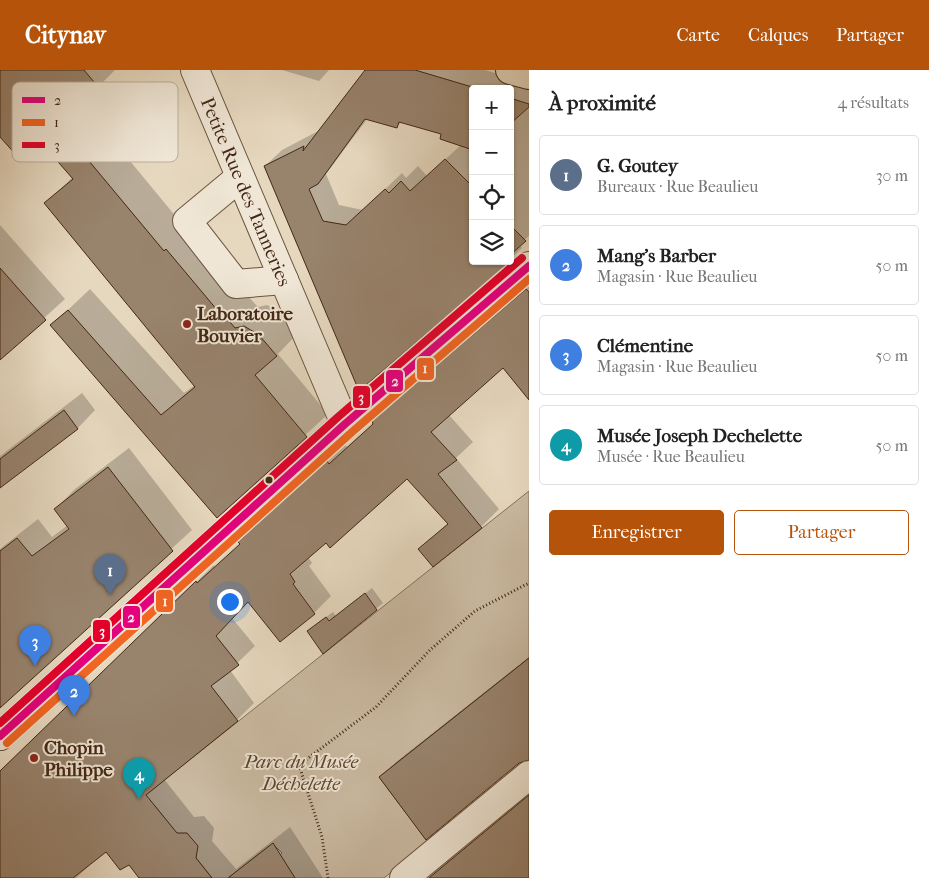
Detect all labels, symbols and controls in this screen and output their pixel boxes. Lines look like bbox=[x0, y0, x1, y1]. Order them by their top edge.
text: Citynav bbox=[25, 21, 106, 49]
text: Carte bbox=[677, 25, 720, 46]
text: Calques bbox=[748, 25, 808, 46]
text: Partager bbox=[836, 25, 904, 46]
legend bbox=[12, 82, 178, 162]
map controls bbox=[469, 85, 514, 265]
button: + bbox=[469, 85, 514, 130]
text: À proximité bbox=[549, 91, 656, 115]
text: 2 bbox=[54, 92, 61, 109]
text: 4 résultats bbox=[837, 93, 909, 112]
street label: Petite Rue des Tanneries bbox=[196, 94, 295, 290]
text: 1 bbox=[54, 114, 59, 131]
button: − bbox=[469, 130, 514, 175]
text: 3 bbox=[54, 137, 60, 154]
text: G. Goutey bbox=[597, 155, 678, 177]
text: 1 bbox=[563, 166, 569, 185]
text: 30 m bbox=[876, 166, 908, 185]
button: locate bbox=[469, 175, 514, 220]
text: Bureaux · Rue Beaulieu bbox=[597, 177, 758, 196]
button: layers bbox=[469, 220, 514, 265]
text: Mang's Barber bbox=[597, 245, 716, 267]
text: 2 bbox=[562, 256, 570, 275]
text: 50 m bbox=[876, 256, 908, 275]
text: Magasin · Rue Beaulieu bbox=[597, 267, 757, 286]
place label: Laboratoire Bouvier bbox=[197, 303, 293, 347]
marker: Laboratoire Bouvier bbox=[181, 318, 193, 330]
text: Clémentine bbox=[597, 335, 693, 357]
text: 3 bbox=[563, 346, 569, 365]
text: 50 m bbox=[876, 346, 908, 365]
line badge: 1 bbox=[416, 357, 435, 381]
text: Magasin · Rue Beaulieu bbox=[597, 357, 757, 376]
text: 1 bbox=[423, 360, 428, 377]
line badge: 2 bbox=[385, 369, 404, 393]
text: 2 bbox=[391, 373, 399, 390]
line badge: 3 bbox=[352, 385, 371, 409]
text: 3 bbox=[358, 389, 364, 406]
text: Musée Joseph Dechelette bbox=[597, 425, 802, 447]
text: 4 bbox=[561, 436, 571, 455]
text: 50 m bbox=[876, 436, 908, 455]
text: Musée · Rue Beaulieu bbox=[597, 447, 745, 466]
unlabelled marker bbox=[264, 475, 274, 485]
button: Enregistrer bbox=[549, 510, 724, 555]
button: Partager bbox=[734, 510, 909, 555]
pin: 1 bbox=[94, 554, 126, 595]
line badge: 1 bbox=[155, 589, 174, 613]
your location bbox=[217, 589, 243, 615]
text: 1 bbox=[163, 593, 168, 610]
line badge: 2 bbox=[122, 605, 141, 629]
text: 2 bbox=[127, 609, 135, 626]
line badge: 3 bbox=[92, 619, 111, 643]
text: 3 bbox=[99, 623, 105, 640]
pin: 3 bbox=[19, 625, 51, 666]
pin: 2 bbox=[58, 675, 90, 716]
place label: Chopin Philippe bbox=[44, 737, 113, 781]
park label: Parc du Musée Déchelette bbox=[243, 751, 359, 795]
marker: Chopin Philippe bbox=[28, 752, 40, 764]
pin: 4 bbox=[123, 758, 155, 799]

